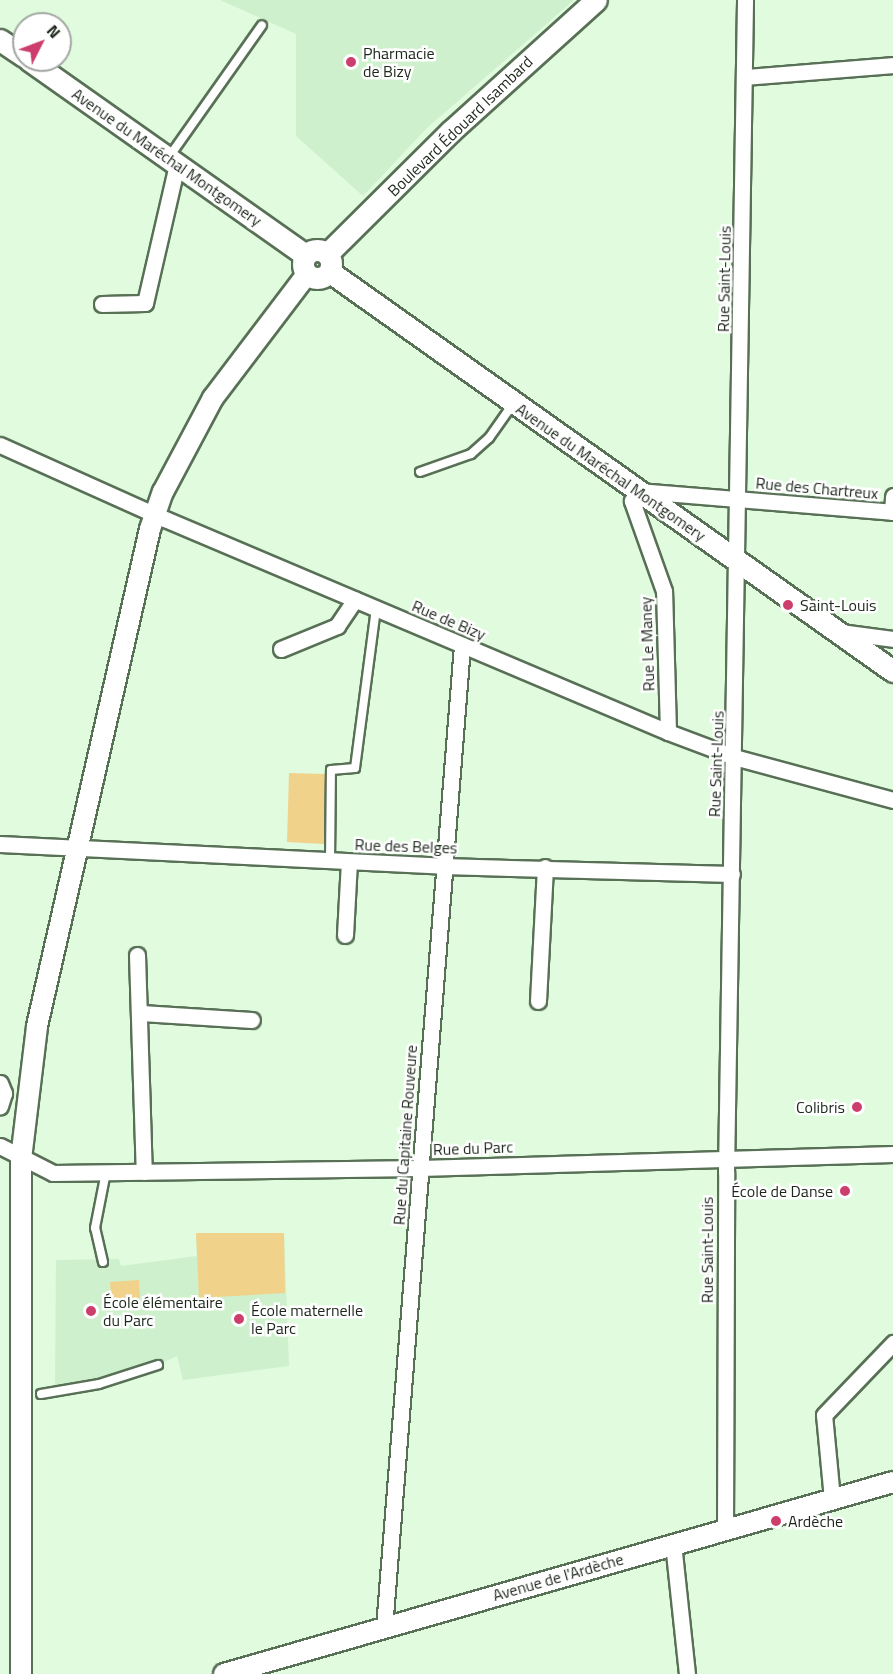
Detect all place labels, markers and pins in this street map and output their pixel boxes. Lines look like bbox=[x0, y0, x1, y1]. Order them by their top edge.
place label: Pharmacie de Bizy bbox=[363, 43, 435, 81]
marker: Pharmacie de Bizy bbox=[344, 55, 358, 69]
place label: Saint-Louis bbox=[800, 595, 876, 615]
marker: Saint-Louis bbox=[781, 598, 795, 612]
place label: Colibris bbox=[796, 1097, 845, 1117]
marker: Colibris bbox=[850, 1100, 864, 1114]
place label: École de Danse bbox=[731, 1181, 833, 1201]
marker: École de Danse bbox=[838, 1184, 852, 1198]
place label: École élémentaire du Parc bbox=[103, 1292, 223, 1330]
place label: École maternelle le Parc bbox=[251, 1300, 363, 1338]
marker: École élémentaire du Parc bbox=[84, 1304, 98, 1318]
marker: École maternelle le Parc bbox=[232, 1312, 246, 1326]
place label: Ardèche bbox=[788, 1511, 843, 1531]
marker: Ardèche bbox=[769, 1514, 783, 1528]

